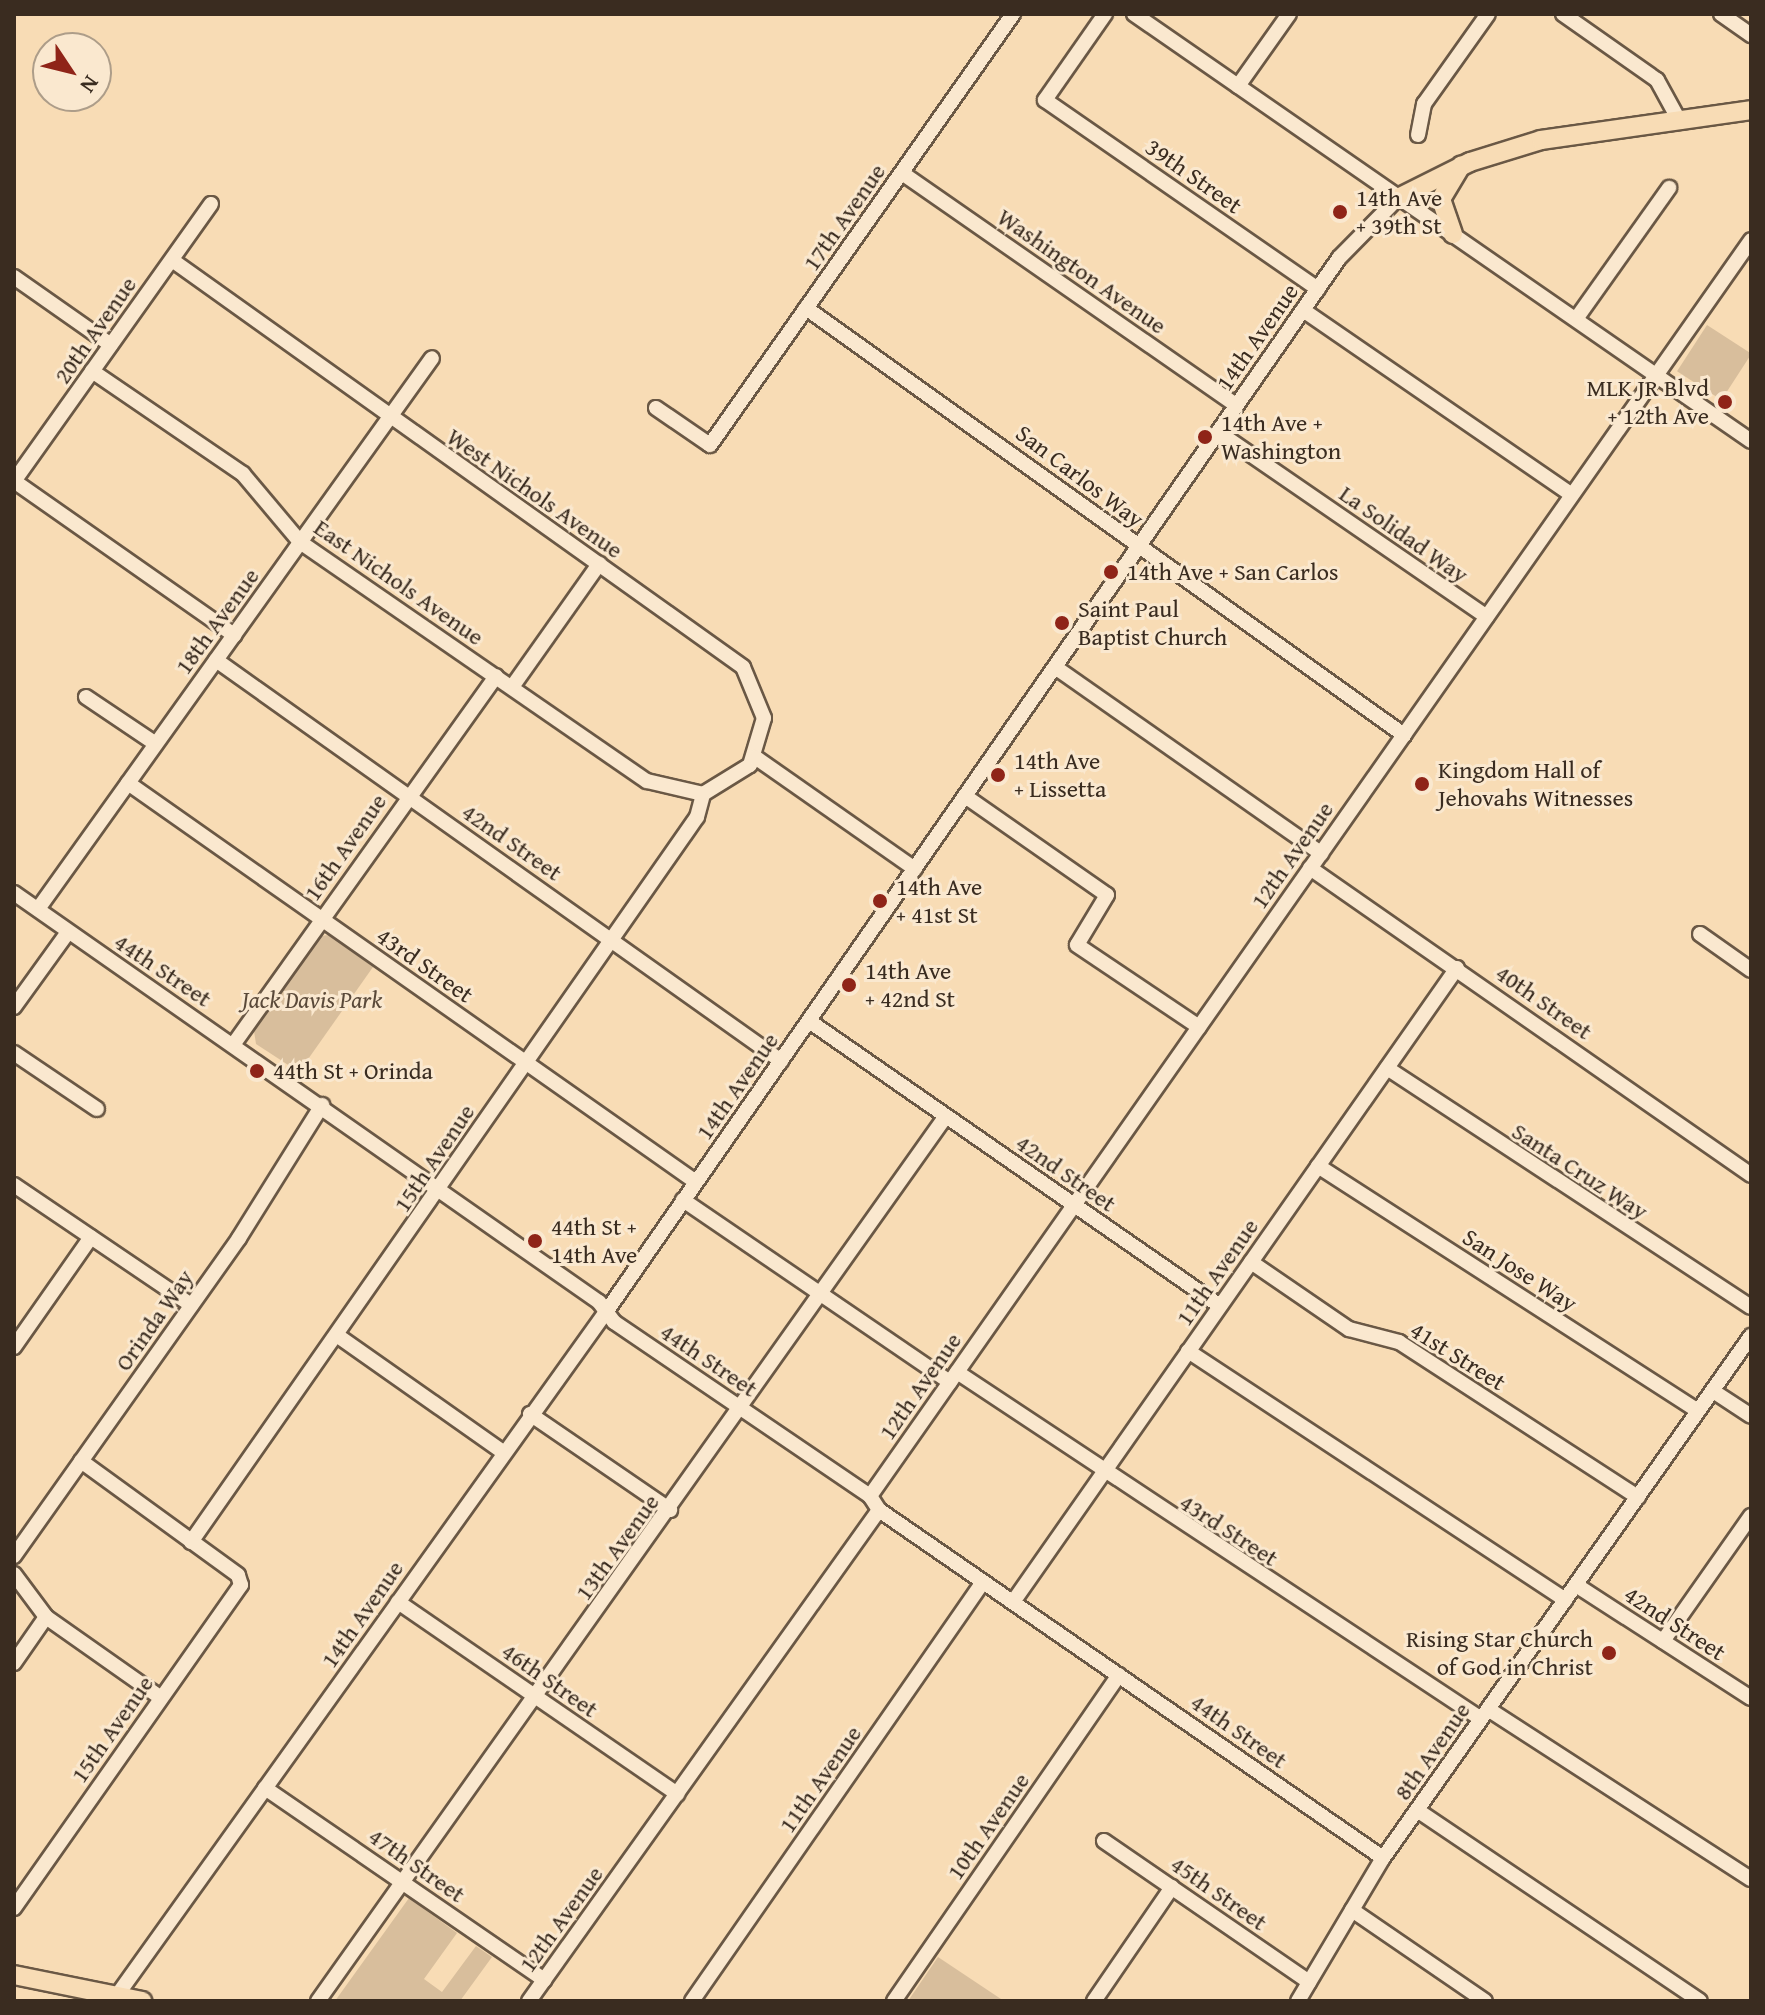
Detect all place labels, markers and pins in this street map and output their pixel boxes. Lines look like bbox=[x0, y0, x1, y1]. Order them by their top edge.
place label: 14th Ave + 39th St bbox=[1356, 184, 1442, 240]
marker: 14th Ave + 39th St bbox=[1331, 203, 1349, 221]
place label: MLK JR Blvd + 12th Ave bbox=[1586, 374, 1709, 430]
marker: MLK JR Blvd + 12th Ave bbox=[1716, 393, 1734, 411]
place label: 14th Ave + Washington bbox=[1221, 409, 1341, 465]
marker: 14th Ave + Washington bbox=[1196, 428, 1214, 446]
place label: 14th Ave + San Carlos bbox=[1127, 558, 1338, 586]
marker: 14th Ave + San Carlos bbox=[1102, 563, 1120, 581]
place label: Saint Paul Baptist Church bbox=[1078, 595, 1227, 651]
marker: Saint Paul Baptist Church bbox=[1053, 614, 1071, 632]
place label: 14th Ave + Lissetta bbox=[1014, 747, 1106, 803]
place label: Kingdom Hall of Jehovahs Witnesses bbox=[1438, 756, 1633, 812]
marker: 14th Ave + Lissetta bbox=[989, 766, 1007, 784]
marker: Kingdom Hall of Jehovahs Witnesses bbox=[1413, 775, 1431, 793]
place label: 14th Ave + 41st St bbox=[896, 873, 982, 929]
marker: 14th Ave + 41st St bbox=[871, 892, 889, 910]
place label: 14th Ave + 42nd St bbox=[865, 957, 955, 1013]
marker: 14th Ave + 42nd St bbox=[840, 976, 858, 994]
place label: 44th St + Orinda bbox=[273, 1057, 433, 1085]
marker: 44th St + Orinda bbox=[248, 1062, 266, 1080]
place label: 44th St + 14th Ave bbox=[551, 1213, 637, 1269]
marker: 44th St + 14th Ave bbox=[526, 1232, 544, 1250]
place label: Rising Star Church of God in Christ bbox=[1406, 1625, 1593, 1681]
marker: Rising Star Church of God in Christ bbox=[1600, 1644, 1618, 1662]

